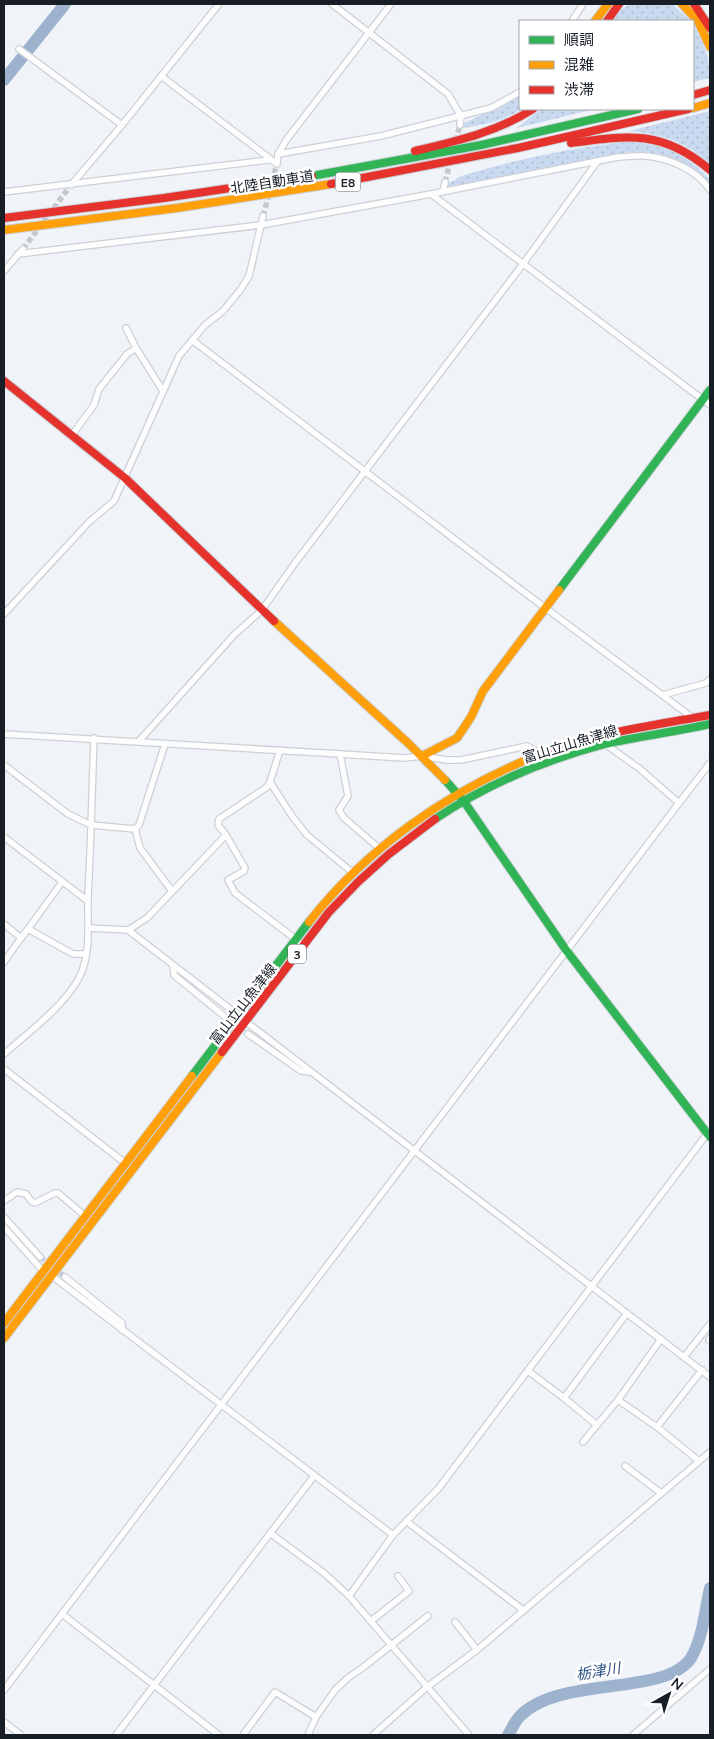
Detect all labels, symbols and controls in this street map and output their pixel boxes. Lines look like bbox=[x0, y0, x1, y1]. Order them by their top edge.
legend bbox=[519, 20, 694, 110]
text: 順調 bbox=[564, 30, 594, 49]
text: 混雑 bbox=[564, 55, 594, 74]
text: 渋滞 bbox=[564, 80, 594, 99]
street label: 北陸自動車道 bbox=[229, 167, 315, 197]
road number: E8 bbox=[336, 172, 360, 192]
street label: 富山立山魚津線 bbox=[521, 721, 619, 767]
road number: 3 bbox=[288, 944, 306, 964]
street label: 富山立山魚津線 bbox=[206, 960, 280, 1048]
water label: 栃津川 bbox=[574, 1658, 624, 1684]
north arrow bbox=[644, 1669, 694, 1719]
text: N bbox=[667, 1674, 687, 1694]

